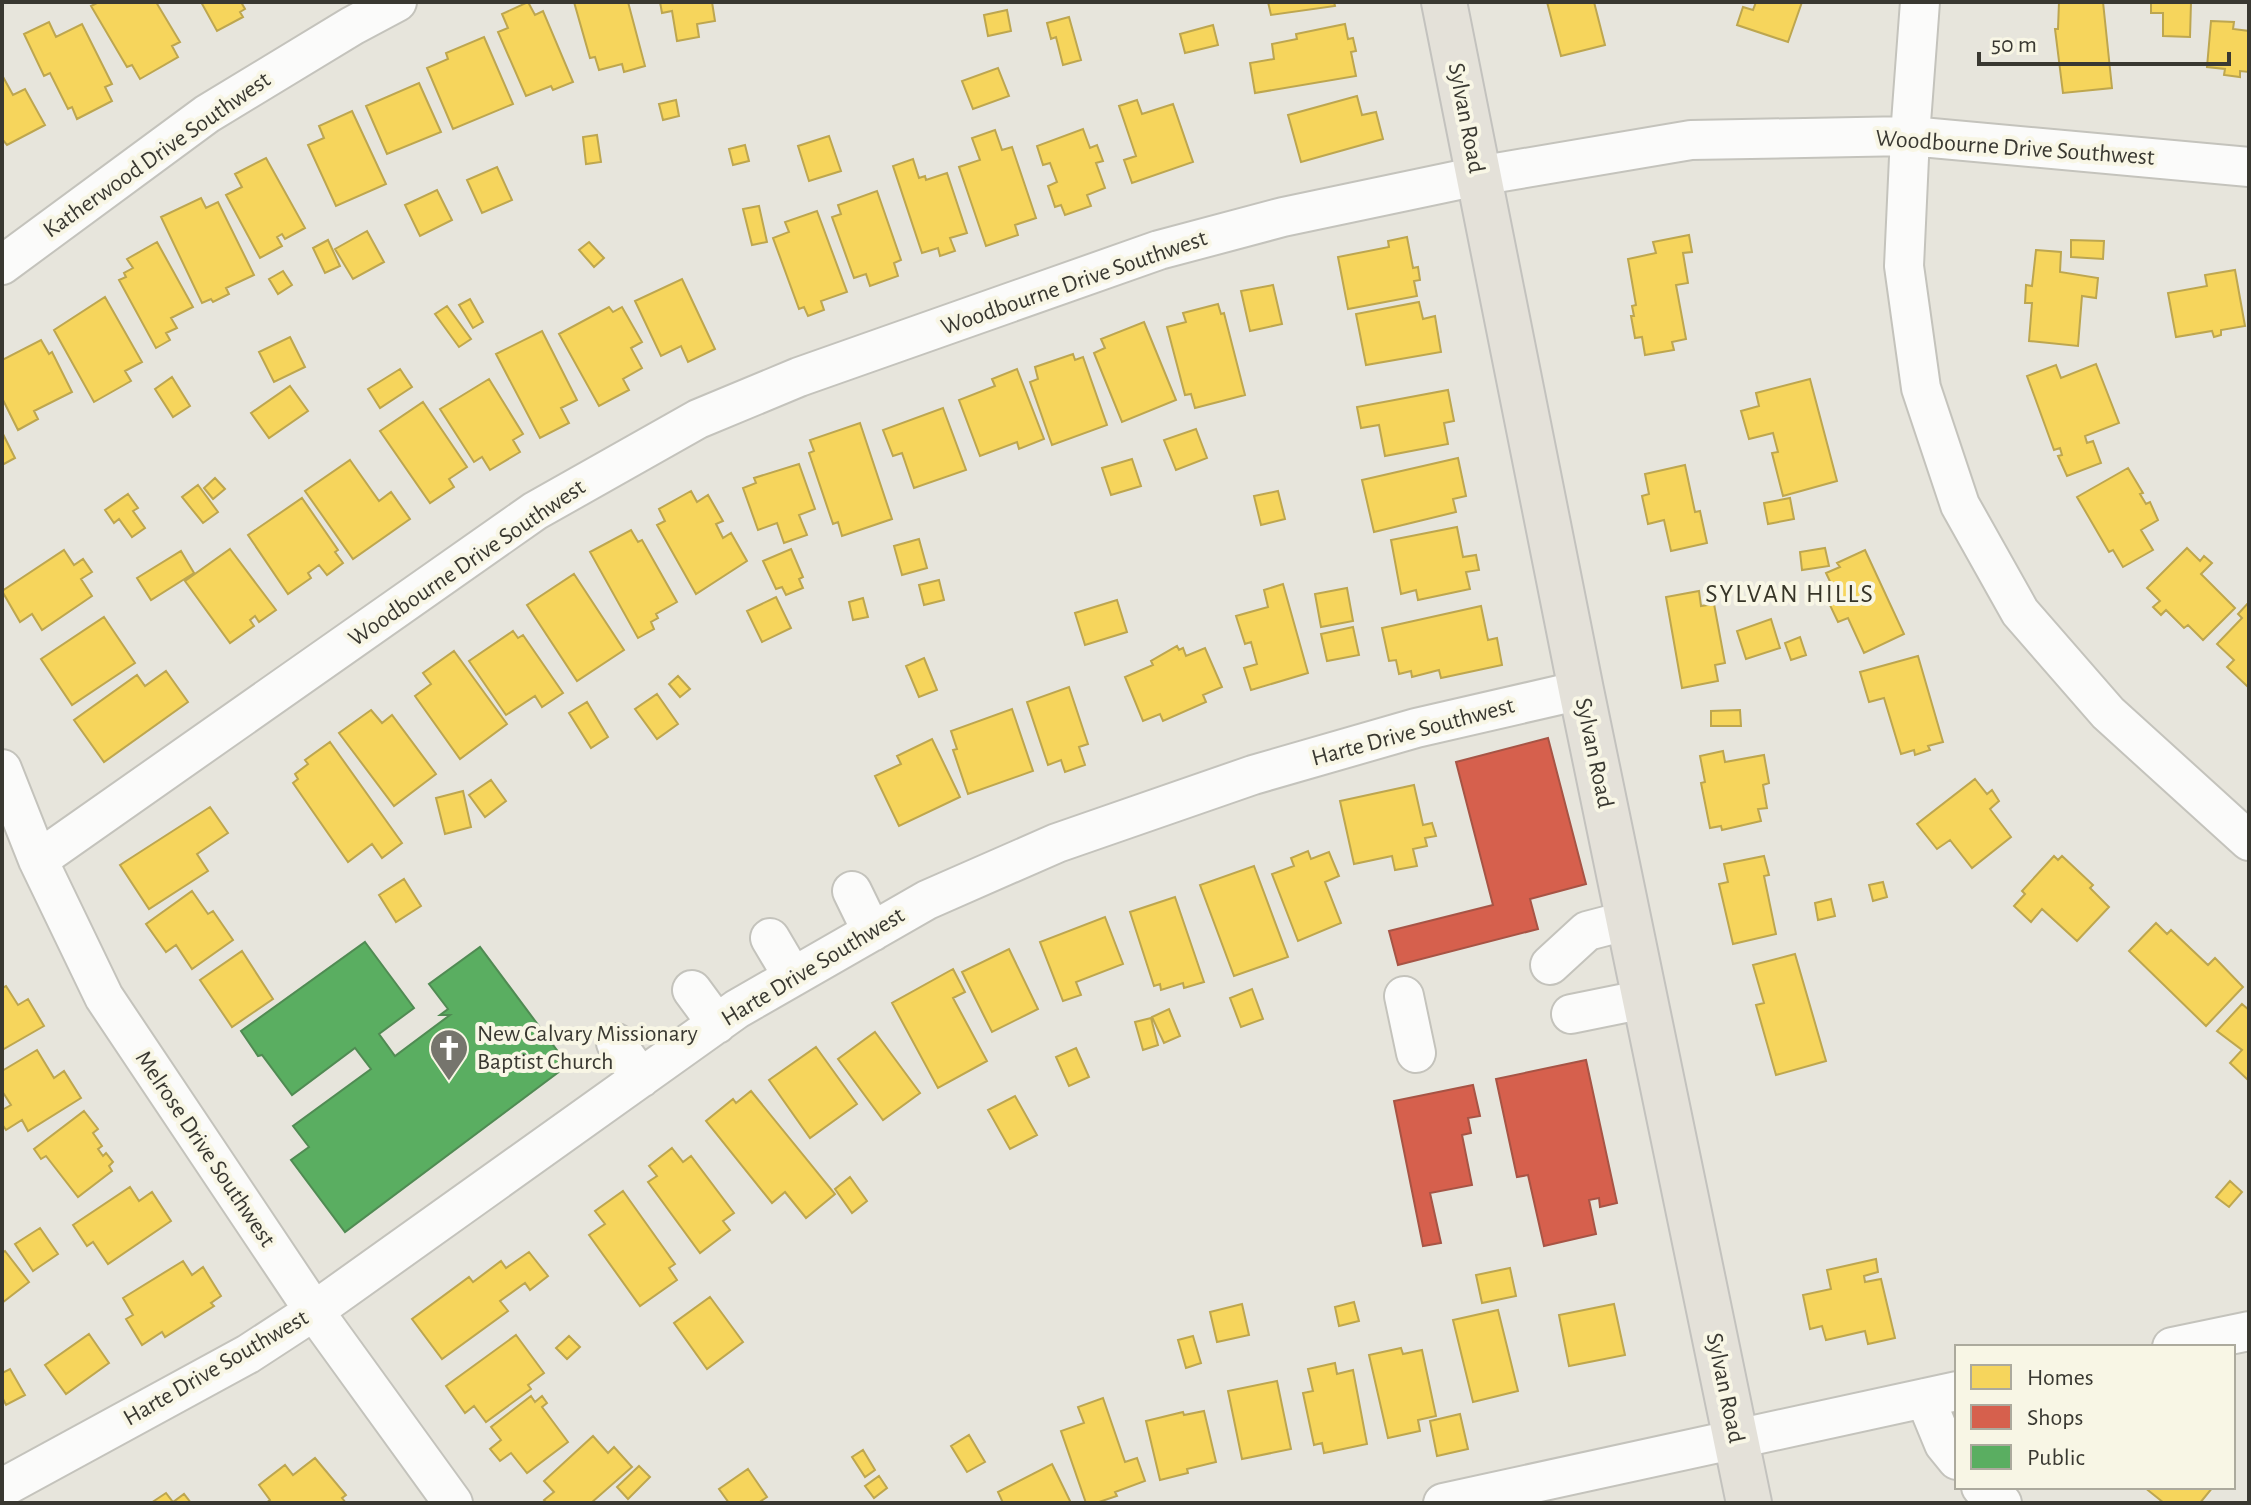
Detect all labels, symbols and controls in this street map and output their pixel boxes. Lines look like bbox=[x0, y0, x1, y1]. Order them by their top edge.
scale bar bbox=[1979, 16, 2229, 66]
text: 50 m bbox=[1991, 33, 2037, 57]
street label: Sylvan Road bbox=[1444, 61, 1488, 175]
street label: Katherwood Drive Southwest bbox=[39, 67, 275, 243]
street label: Woodbourne Drive Southwest bbox=[1875, 126, 2156, 170]
street label: Woodbourne Drive Southwest bbox=[938, 226, 1210, 340]
street label: Woodbourne Drive Southwest bbox=[344, 475, 590, 651]
district label: SYLVAN HILLS bbox=[1705, 581, 1875, 607]
street label: Harte Drive Southwest bbox=[1309, 693, 1517, 771]
street label: Sylvan Road bbox=[1571, 696, 1617, 810]
street label: Harte Drive Southwest bbox=[717, 903, 909, 1031]
place label: New Calvary Missionary Baptist Church bbox=[477, 1022, 698, 1074]
church icon: New Calvary Missionary Baptist Church bbox=[428, 1027, 470, 1082]
street label: Melrose Drive Southwest bbox=[131, 1047, 280, 1252]
street label: Harte Drive Southwest bbox=[120, 1305, 313, 1431]
street label: Sylvan Road bbox=[1702, 1331, 1748, 1445]
legend bbox=[1955, 1345, 2235, 1489]
text: Homes bbox=[2027, 1366, 2094, 1390]
text: Shops bbox=[2027, 1406, 2083, 1430]
text: Public bbox=[2027, 1446, 2085, 1470]

